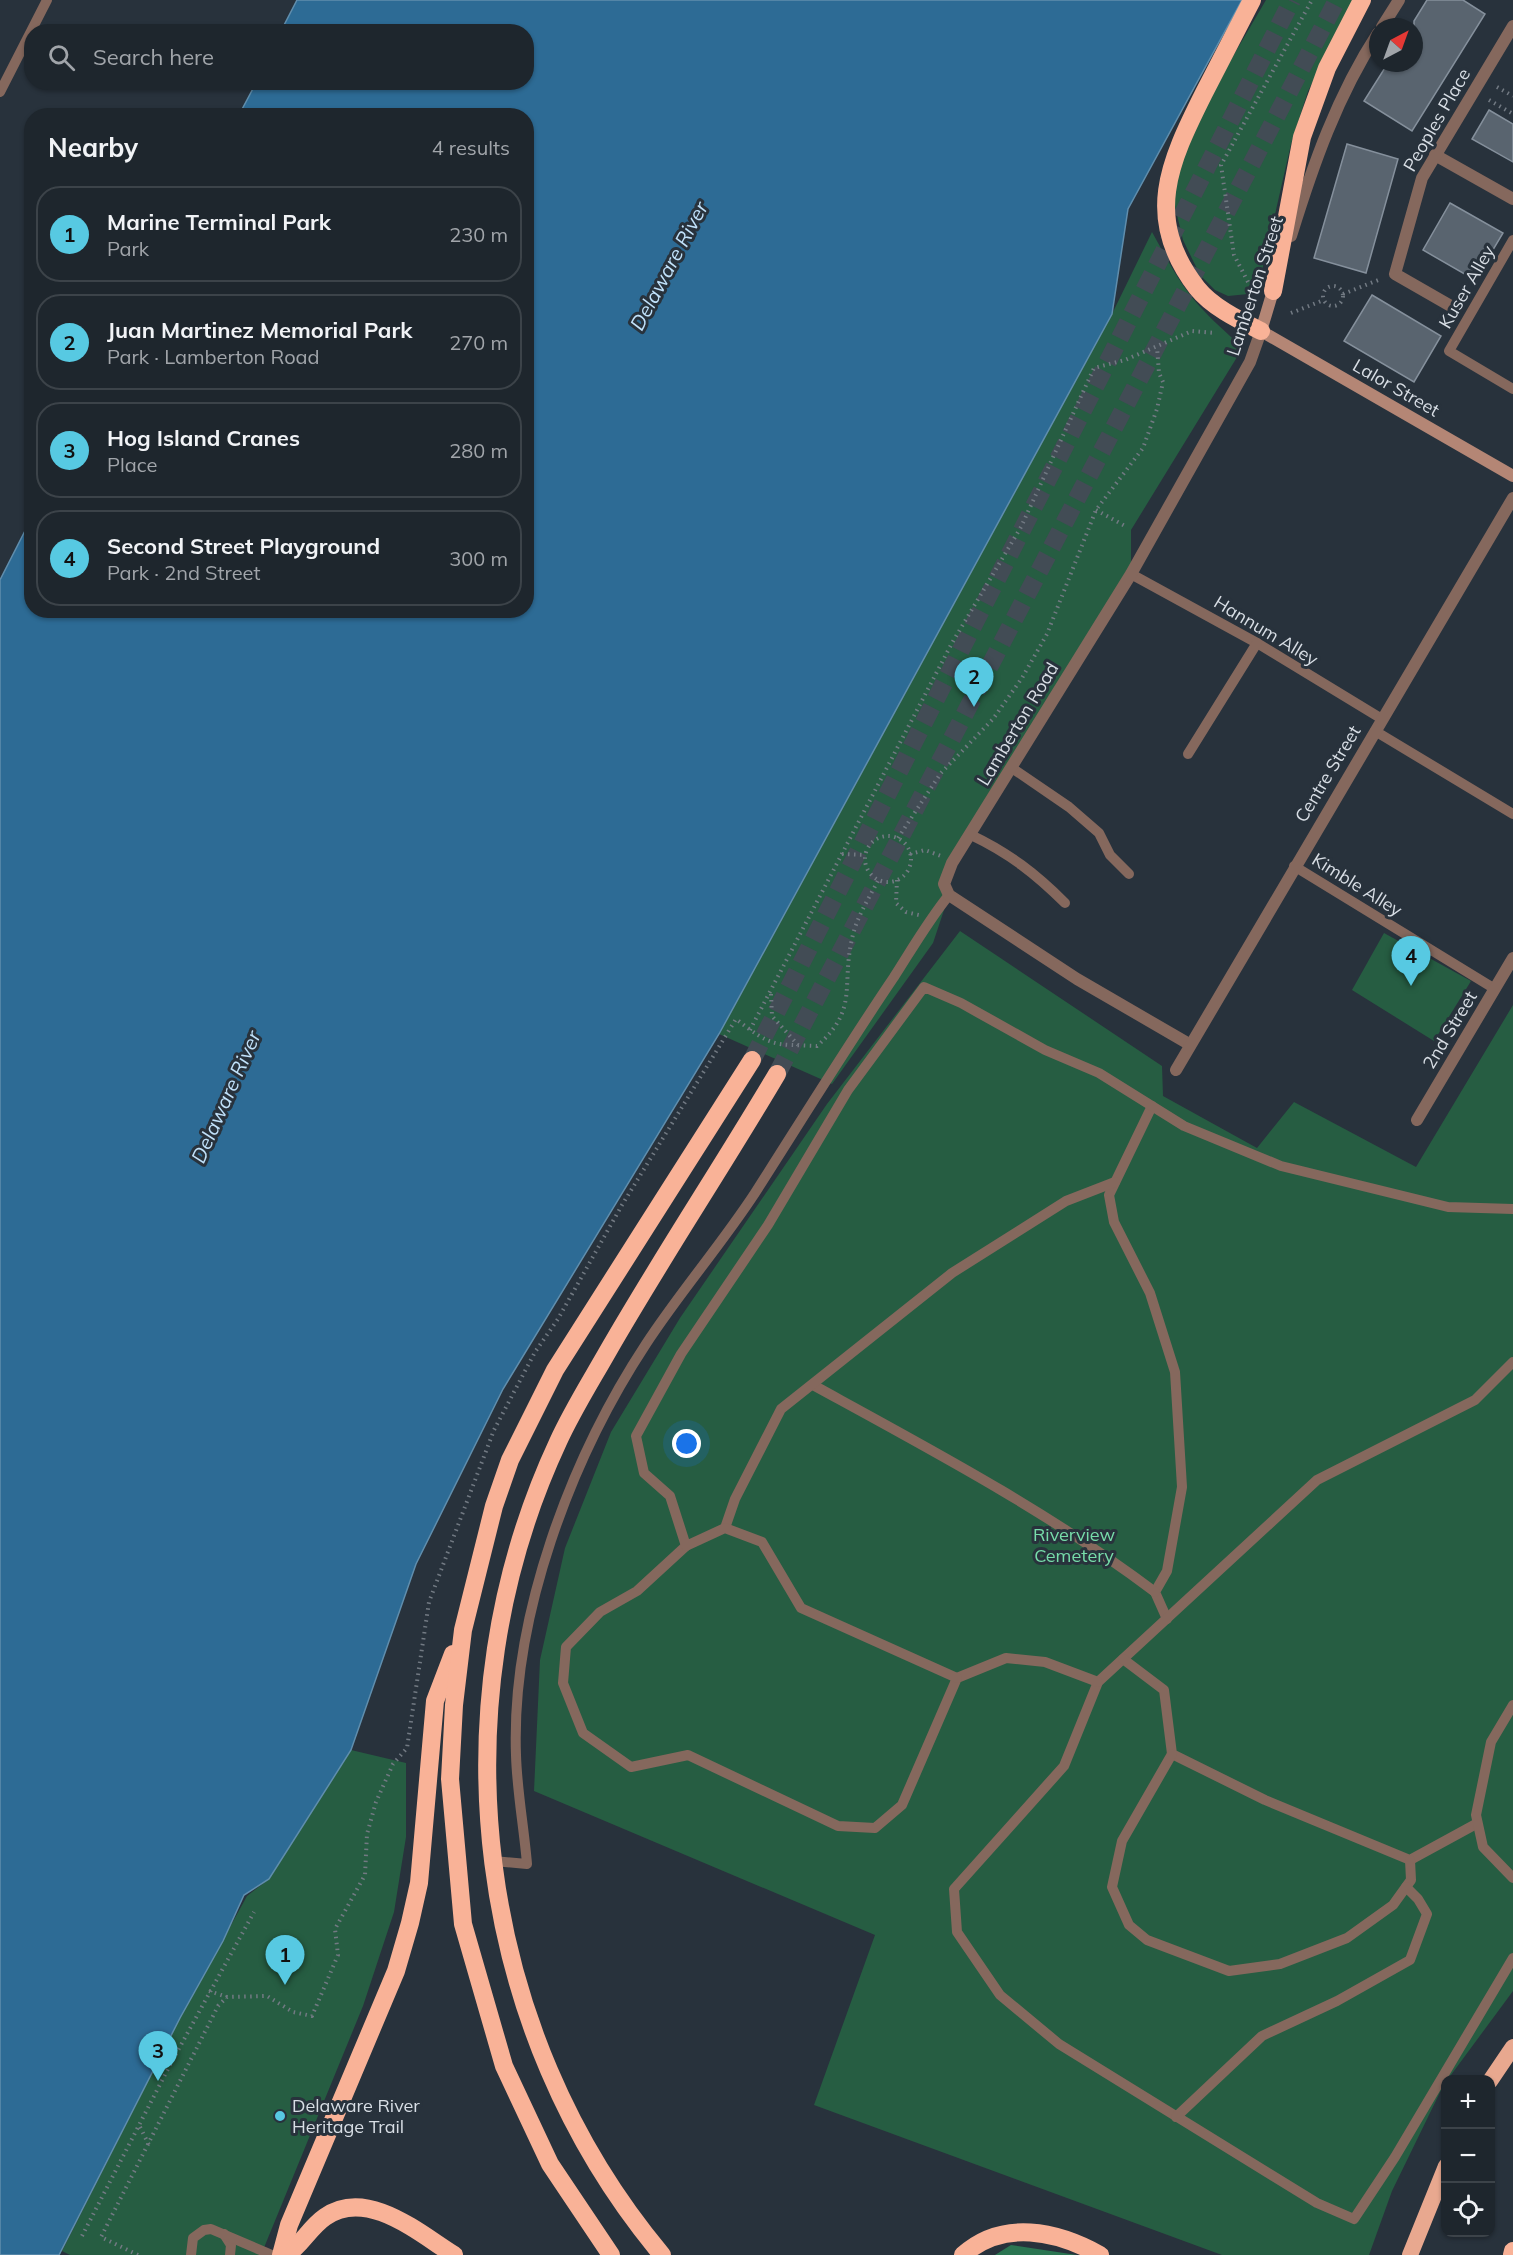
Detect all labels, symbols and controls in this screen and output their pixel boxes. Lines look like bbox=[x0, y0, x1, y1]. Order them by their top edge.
north arrow bbox=[1369, 18, 1423, 72]
search box bbox=[24, 24, 534, 90]
icon: search bbox=[45, 41, 78, 74]
text: Search here bbox=[93, 43, 214, 71]
street label: Peoples Place bbox=[1398, 64, 1475, 175]
text: Nearby bbox=[48, 131, 138, 164]
text: 4 results bbox=[432, 135, 510, 160]
water label: Delaware River bbox=[624, 197, 713, 334]
text: Marine Terminal Park bbox=[107, 208, 331, 236]
street label: Lamberton Street bbox=[1221, 213, 1288, 359]
text: 1 bbox=[64, 222, 76, 247]
text: 230 m bbox=[449, 222, 508, 247]
text: Park bbox=[107, 236, 149, 261]
street label: Kuser Alley bbox=[1433, 241, 1500, 333]
text: Juan Martinez Memorial Park bbox=[107, 316, 412, 344]
text: 2 bbox=[64, 330, 76, 355]
text: 270 m bbox=[449, 330, 508, 355]
text: Park · Lamberton Road bbox=[107, 344, 320, 369]
street label: Lalor Street bbox=[1349, 354, 1444, 422]
text: Hog Island Cranes bbox=[107, 424, 300, 452]
text: 3 bbox=[64, 438, 76, 463]
text: 280 m bbox=[449, 438, 508, 463]
text: Place bbox=[107, 452, 157, 477]
text: Second Street Playground bbox=[107, 532, 380, 560]
text: 4 bbox=[64, 546, 76, 571]
text: 300 m bbox=[449, 546, 508, 571]
text: Park · 2nd Street bbox=[107, 560, 260, 585]
street label: Hannum Alley bbox=[1210, 590, 1323, 671]
pin: 2 bbox=[954, 658, 994, 707]
street label: Lamberton Road bbox=[972, 658, 1063, 790]
street label: Centre Street bbox=[1290, 721, 1366, 826]
street label: Kimble Alley bbox=[1308, 848, 1407, 922]
pin: 4 bbox=[1392, 936, 1430, 986]
street label: 2nd Street bbox=[1417, 987, 1482, 1073]
water label: Delaware River bbox=[185, 1026, 266, 1167]
your location bbox=[672, 1429, 701, 1458]
park label: Riverview Cemetery bbox=[1033, 1523, 1115, 1567]
pin: 1 bbox=[266, 1936, 304, 1985]
pin: 3 bbox=[138, 2032, 178, 2081]
map controls bbox=[1441, 2075, 1495, 2237]
button: + bbox=[1441, 2075, 1495, 2129]
place label: Delaware River Heritage Trail bbox=[292, 2094, 420, 2138]
marker: Delaware River Heritage Trail bbox=[273, 2109, 287, 2123]
button: − bbox=[1441, 2129, 1495, 2183]
button: locate bbox=[1441, 2183, 1495, 2237]

